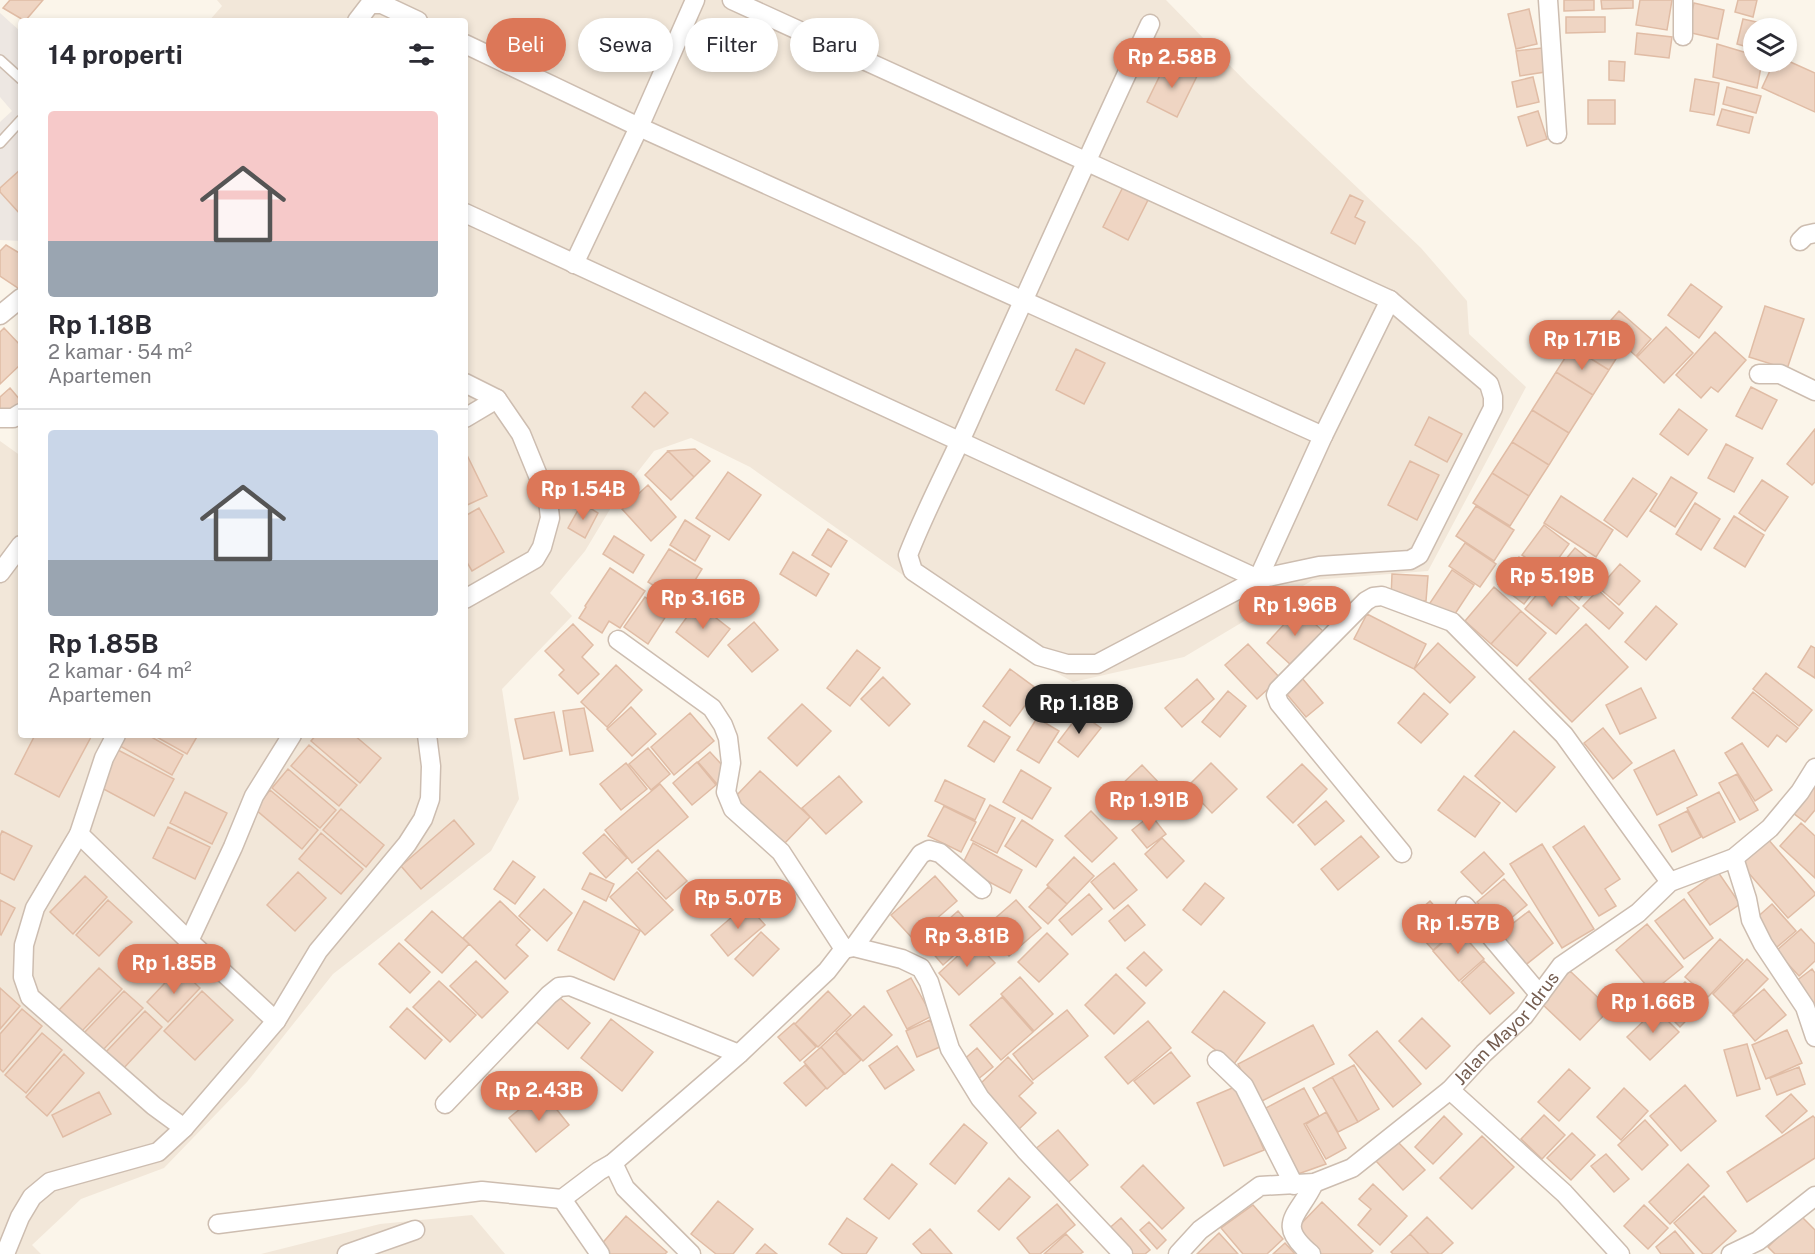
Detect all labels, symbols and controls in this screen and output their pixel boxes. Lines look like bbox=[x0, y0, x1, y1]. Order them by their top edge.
chip: Beli bbox=[486, 18, 566, 72]
chip: Sewa bbox=[578, 18, 673, 72]
chip: Filter bbox=[685, 18, 778, 72]
chip: Baru bbox=[790, 18, 879, 72]
map controls bbox=[1743, 18, 1797, 72]
button: layers bbox=[1743, 18, 1797, 72]
icon: filters bbox=[405, 38, 438, 71]
pin: Rp 2.58B bbox=[1110, 38, 1234, 89]
text: 14 properti bbox=[48, 39, 183, 70]
text: Rp 2.58B bbox=[1127, 45, 1217, 69]
icon: home bbox=[189, 150, 297, 258]
text: Rp 1.18B bbox=[48, 309, 152, 340]
pin: Rp 1.71B bbox=[1520, 320, 1644, 371]
text: Rp 1.71B bbox=[1543, 327, 1621, 351]
text: 2 kamar · 54 m² bbox=[48, 340, 192, 364]
text: Apartemen bbox=[48, 364, 152, 388]
icon: home bbox=[189, 469, 297, 577]
pin: Rp 1.54B bbox=[521, 470, 645, 521]
text: Rp 1.54B bbox=[541, 477, 625, 501]
pin: Rp 5.19B bbox=[1490, 557, 1614, 608]
text: Rp 5.19B bbox=[1510, 564, 1594, 588]
pin: Rp 3.16B bbox=[641, 579, 765, 630]
text: Rp 3.16B bbox=[661, 586, 745, 610]
pin: Rp 1.96B bbox=[1233, 586, 1357, 637]
text: Rp 1.96B bbox=[1253, 593, 1337, 617]
text: Rp 1.85B bbox=[48, 628, 159, 659]
text: 2 kamar · 64 m² bbox=[48, 659, 192, 683]
text: Apartemen bbox=[48, 683, 152, 707]
pin: Rp 1.18B bbox=[1017, 684, 1141, 735]
text: Rp 1.18B bbox=[1039, 691, 1119, 715]
pin: Rp 1.91B bbox=[1087, 781, 1211, 832]
text: Rp 1.91B bbox=[1109, 788, 1189, 812]
pin: Rp 5.07B bbox=[676, 879, 800, 930]
text: Rp 5.07B bbox=[694, 886, 782, 910]
pin: Rp 1.57B bbox=[1396, 904, 1520, 955]
text: Rp 1.57B bbox=[1416, 911, 1500, 935]
pin: Rp 3.81B bbox=[905, 917, 1029, 968]
text: Rp 3.81B bbox=[925, 924, 1009, 948]
pin: Rp 1.85B bbox=[112, 944, 236, 995]
text: Rp 1.85B bbox=[131, 951, 217, 975]
street label: Jalan Mayor Idrus bbox=[1449, 968, 1563, 1089]
pin: Rp 1.66B bbox=[1591, 983, 1715, 1034]
text: Rp 1.66B bbox=[1611, 990, 1695, 1014]
pin: Rp 2.43B bbox=[477, 1071, 601, 1122]
text: Rp 2.43B bbox=[495, 1078, 583, 1102]

